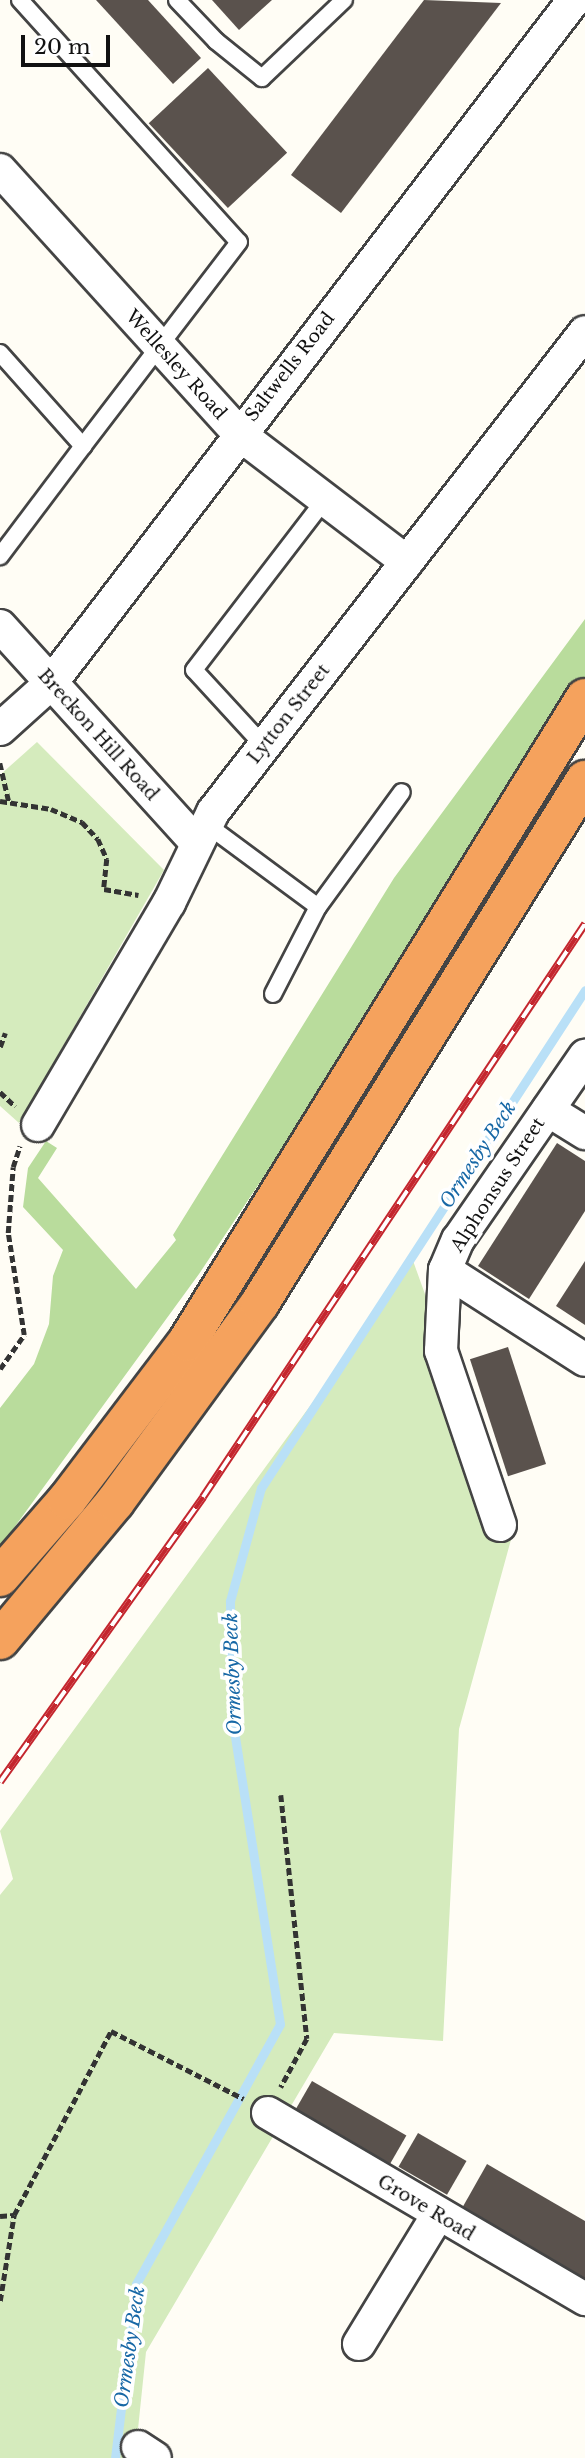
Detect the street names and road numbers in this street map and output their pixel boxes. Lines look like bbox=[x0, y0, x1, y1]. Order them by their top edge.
street label: Wellesley Road bbox=[121, 305, 231, 425]
street label: Saltwells Road bbox=[241, 308, 339, 426]
street label: Lytton Street bbox=[243, 660, 335, 768]
street label: Breckon Hill Road bbox=[33, 665, 163, 805]
street label: Alphonsus Street bbox=[446, 1114, 550, 1256]
street label: Grove Road bbox=[374, 2171, 478, 2245]

